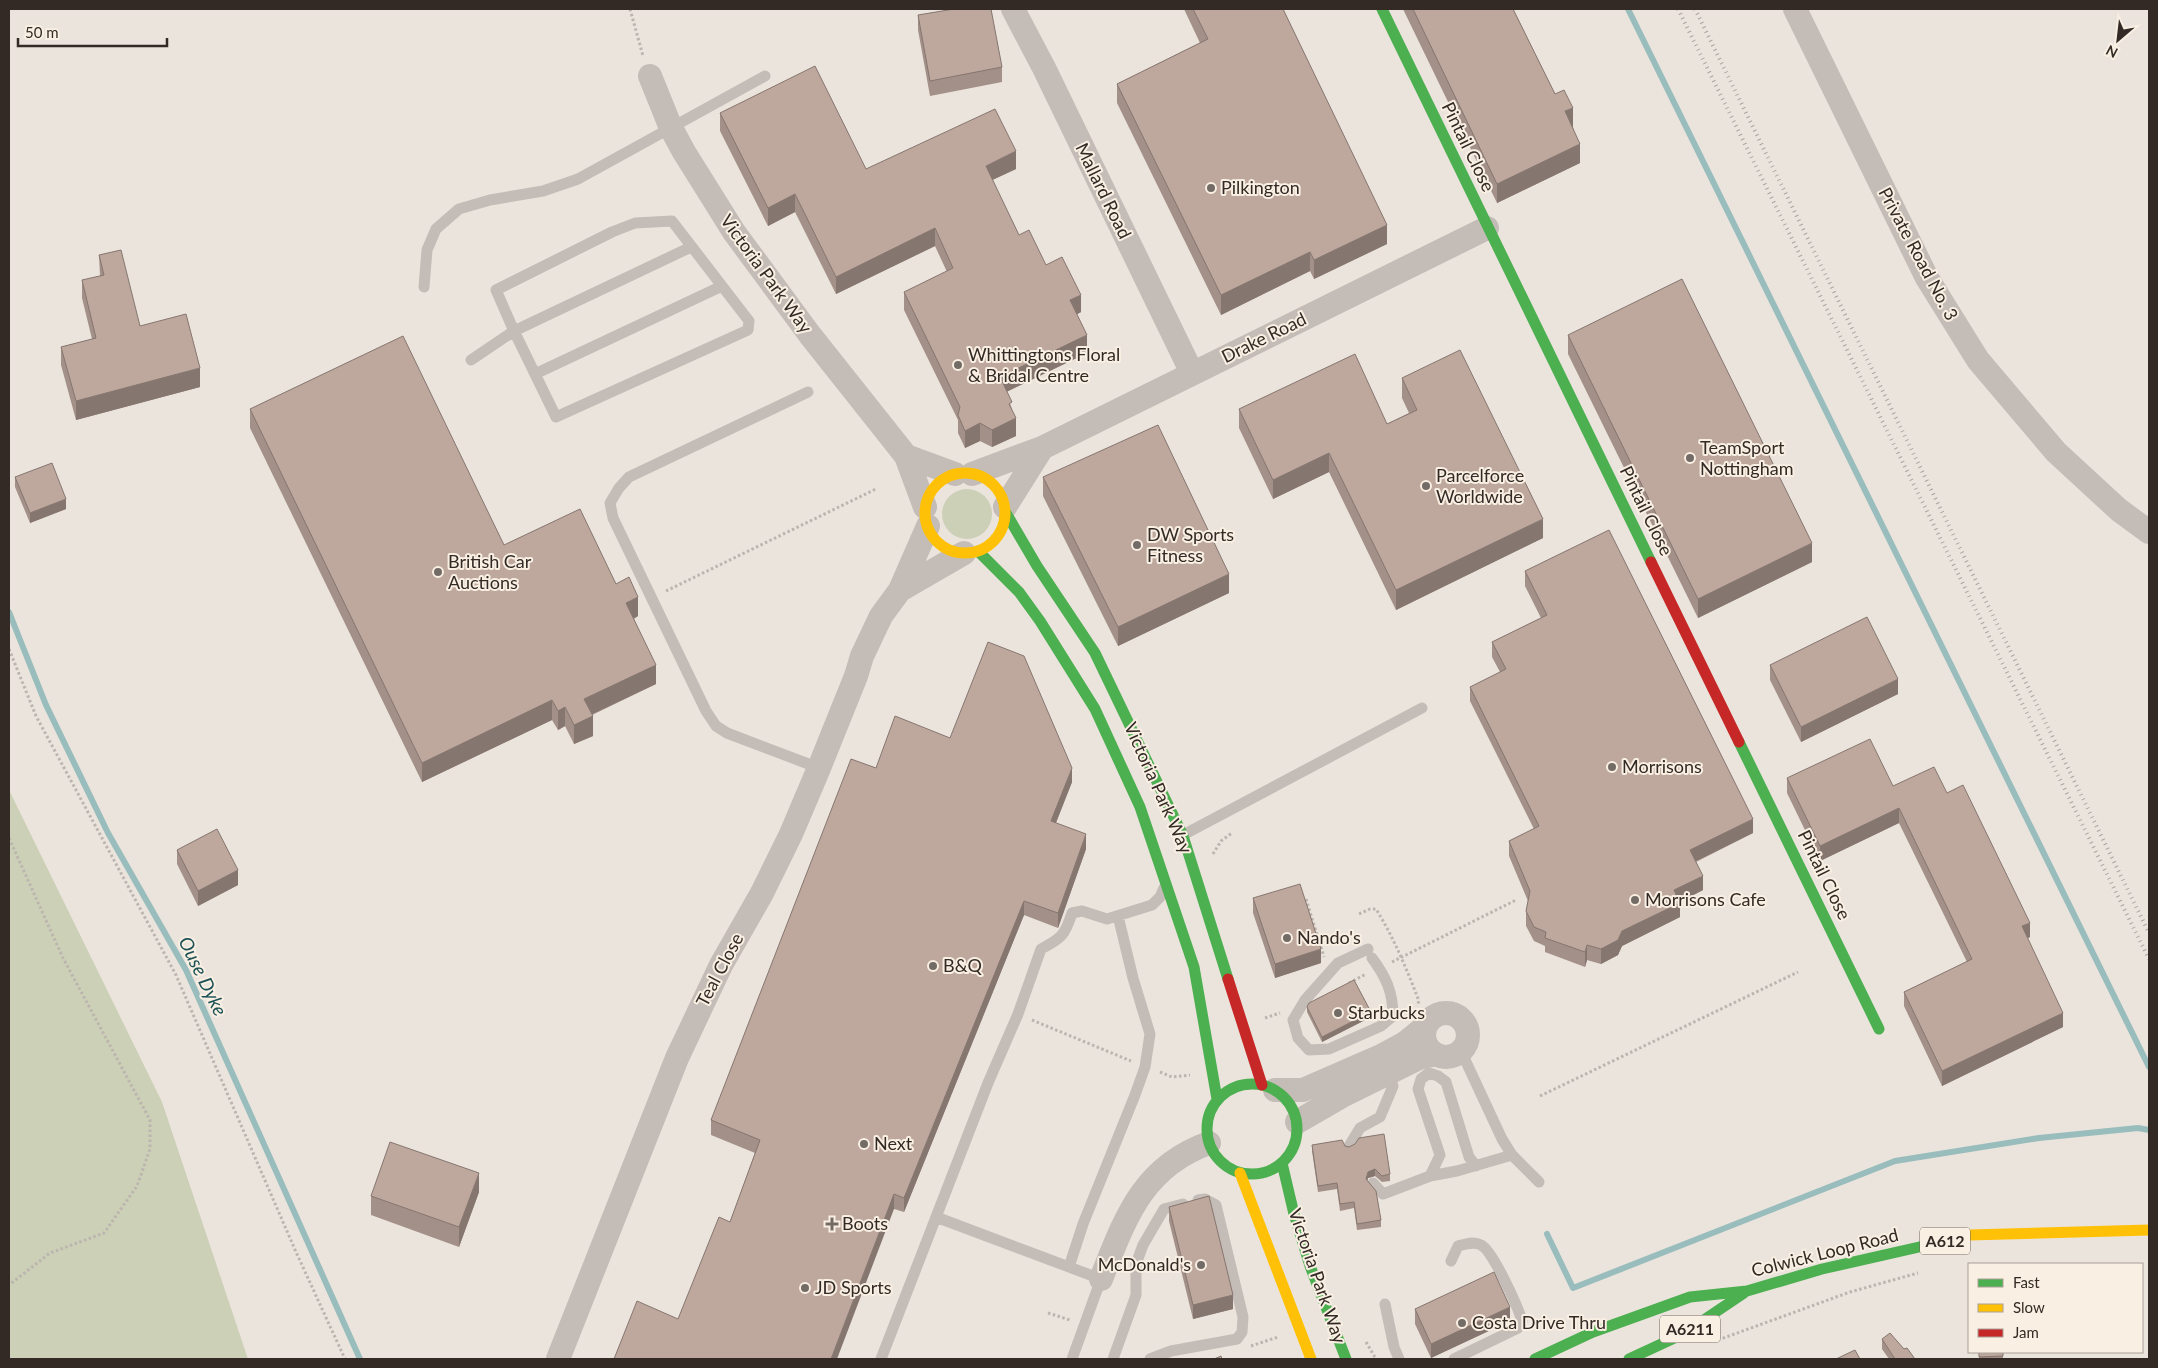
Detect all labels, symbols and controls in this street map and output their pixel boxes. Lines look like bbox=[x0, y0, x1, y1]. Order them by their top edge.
scale bar bbox=[18, 15, 166, 47]
north arrow bbox=[2093, 15, 2143, 65]
text: 50 m bbox=[25, 23, 59, 41]
text: N bbox=[2103, 42, 2120, 62]
street label: Pintail Close bbox=[1438, 98, 1500, 195]
street label: Mallard Road bbox=[1071, 139, 1137, 242]
place label: Pilkington bbox=[1221, 176, 1300, 198]
marker: Pilkington bbox=[1205, 182, 1217, 194]
street label: Private Road No. 3 bbox=[1875, 183, 1963, 324]
street label: Victoria Park Way bbox=[716, 210, 818, 338]
street label: Drake Road bbox=[1218, 307, 1310, 367]
place label: Whittingtons Floral & Bridal Centre bbox=[968, 343, 1120, 386]
marker: Whittingtons Floral & Bridal Centre bbox=[952, 359, 964, 371]
place label: TeamSport Nottingham bbox=[1700, 436, 1793, 479]
marker: TeamSport Nottingham bbox=[1684, 452, 1696, 464]
street label: Pintail Close bbox=[1616, 462, 1678, 559]
place label: Parcelforce Worldwide bbox=[1436, 464, 1524, 507]
marker: Parcelforce Worldwide bbox=[1420, 480, 1432, 492]
place label: DW Sports Fitness bbox=[1147, 523, 1234, 566]
marker: DW Sports Fitness bbox=[1131, 539, 1143, 551]
place label: British Car Auctions bbox=[448, 550, 532, 593]
marker: British Car Auctions bbox=[432, 566, 444, 578]
street label: Victoria Park Way bbox=[1120, 719, 1198, 857]
place label: Morrisons bbox=[1622, 755, 1702, 777]
marker: Morrisons bbox=[1606, 761, 1618, 773]
street label: Pintail Close bbox=[1794, 826, 1856, 923]
place label: Morrisons Cafe bbox=[1645, 888, 1766, 910]
marker: Morrisons Cafe bbox=[1629, 894, 1641, 906]
place label: Nando's bbox=[1297, 926, 1361, 948]
street label: Teal Close bbox=[691, 929, 747, 1010]
water label: Ouse Dyke bbox=[174, 932, 232, 1019]
marker: Nando's bbox=[1281, 932, 1293, 944]
place label: B&Q bbox=[943, 954, 982, 976]
marker: B&Q bbox=[927, 960, 939, 972]
place label: Starbucks bbox=[1348, 1001, 1425, 1023]
marker: Starbucks bbox=[1332, 1007, 1344, 1019]
place label: Next bbox=[874, 1132, 913, 1154]
marker: Next bbox=[858, 1138, 870, 1150]
street label: Victoria Park Way bbox=[1285, 1205, 1352, 1347]
place label: Boots bbox=[842, 1212, 888, 1234]
marker: Boots bbox=[826, 1218, 838, 1230]
street label: Colwick Loop Road bbox=[1749, 1223, 1901, 1281]
road number: A612 bbox=[1920, 1228, 1970, 1254]
place label: McDonald's bbox=[1098, 1253, 1191, 1275]
marker: McDonald's bbox=[1195, 1259, 1207, 1271]
legend bbox=[1968, 1263, 2143, 1353]
text: Fast bbox=[2013, 1273, 2040, 1291]
place label: JD Sports bbox=[815, 1276, 892, 1298]
marker: JD Sports bbox=[799, 1282, 811, 1294]
text: Slow bbox=[2013, 1298, 2045, 1316]
place label: Costa Drive Thru bbox=[1472, 1311, 1606, 1333]
road number: A6211 bbox=[1660, 1316, 1720, 1342]
marker: Costa Drive Thru bbox=[1456, 1317, 1468, 1329]
text: Jam bbox=[2013, 1323, 2039, 1341]

